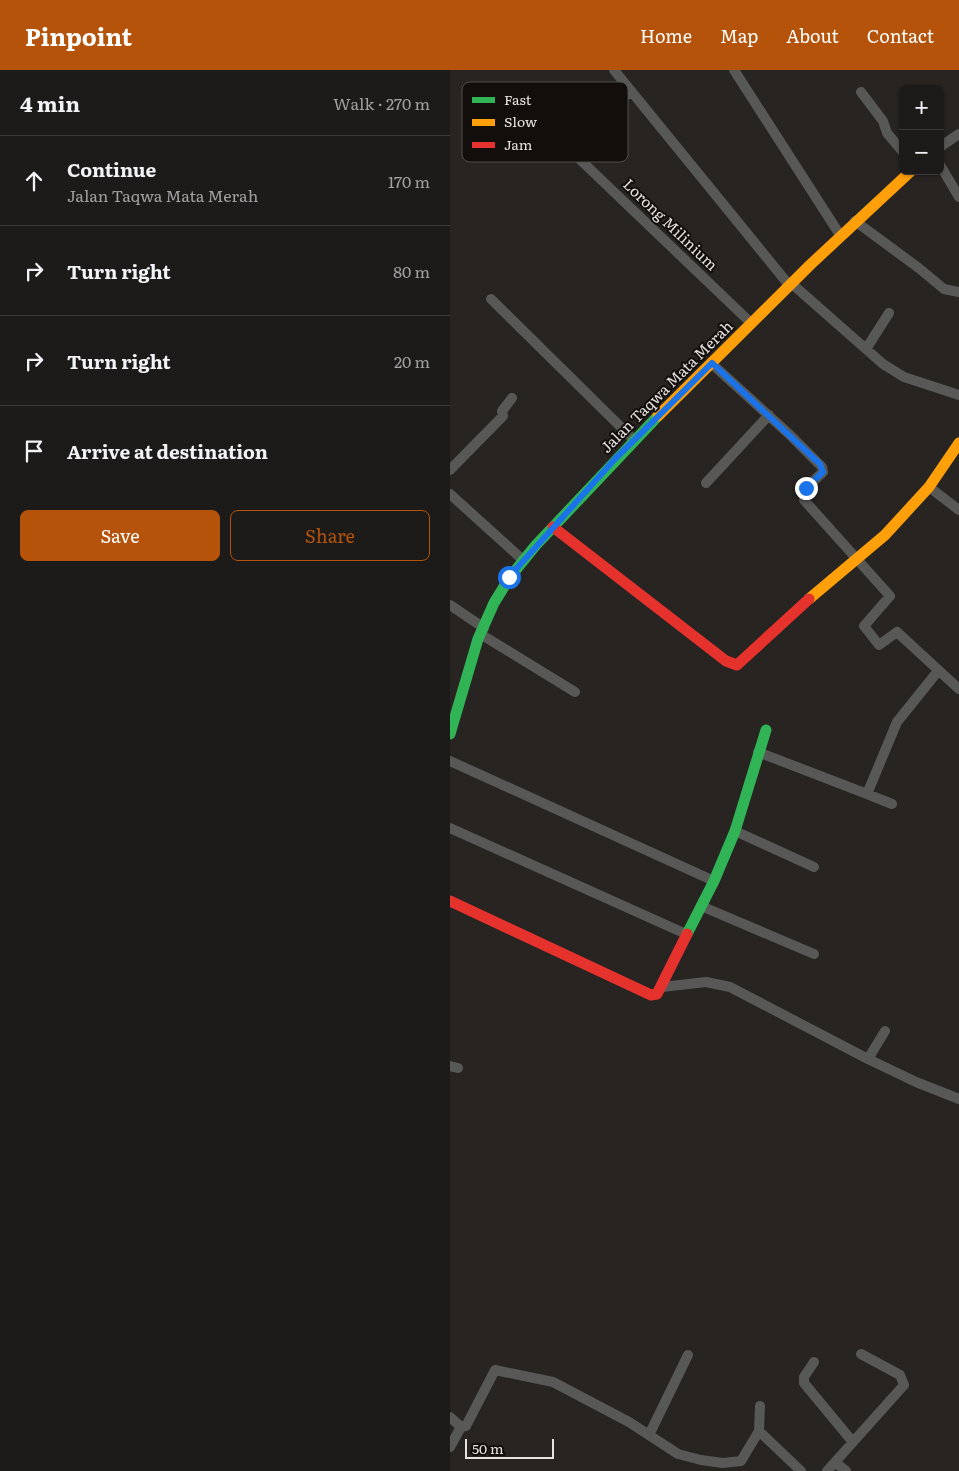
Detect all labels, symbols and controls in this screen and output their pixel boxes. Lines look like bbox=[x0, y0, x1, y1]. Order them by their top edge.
text: Pinpoint bbox=[25, 18, 132, 53]
text: Home bbox=[640, 22, 692, 49]
text: Map bbox=[720, 22, 758, 49]
text: About bbox=[786, 22, 839, 49]
text: Contact bbox=[867, 22, 934, 49]
legend bbox=[462, 82, 628, 162]
map controls bbox=[899, 85, 944, 175]
button: + bbox=[899, 85, 944, 130]
text: 4 min bbox=[20, 87, 80, 118]
text: Fast bbox=[504, 89, 532, 109]
text: Walk · 270 m bbox=[333, 91, 430, 115]
text: Slow bbox=[504, 111, 537, 131]
button: − bbox=[899, 130, 944, 175]
text: Jam bbox=[504, 134, 533, 154]
text: Continue bbox=[67, 155, 156, 183]
icon: ahead bbox=[20, 167, 48, 195]
text: 170 m bbox=[388, 169, 430, 193]
street label: Lorong Milinium bbox=[618, 173, 724, 276]
text: Jalan Taqwa Mata Merah bbox=[67, 183, 258, 207]
icon: right bbox=[20, 257, 48, 285]
text: Turn right bbox=[67, 257, 171, 285]
text: 80 m bbox=[393, 259, 430, 283]
street label: Jalan Taqwa Mata Merah bbox=[594, 314, 738, 457]
icon: right bbox=[20, 347, 48, 375]
text: Turn right bbox=[67, 347, 171, 375]
text: 20 m bbox=[394, 349, 430, 373]
icon: arrive bbox=[20, 437, 48, 465]
text: Arrive at destination bbox=[67, 437, 268, 465]
route end bbox=[795, 477, 818, 500]
button: Save bbox=[20, 510, 220, 561]
button: Share bbox=[230, 510, 430, 561]
route start bbox=[498, 566, 521, 589]
scale bar bbox=[465, 1436, 554, 1459]
text: 50 m bbox=[472, 1438, 504, 1458]

